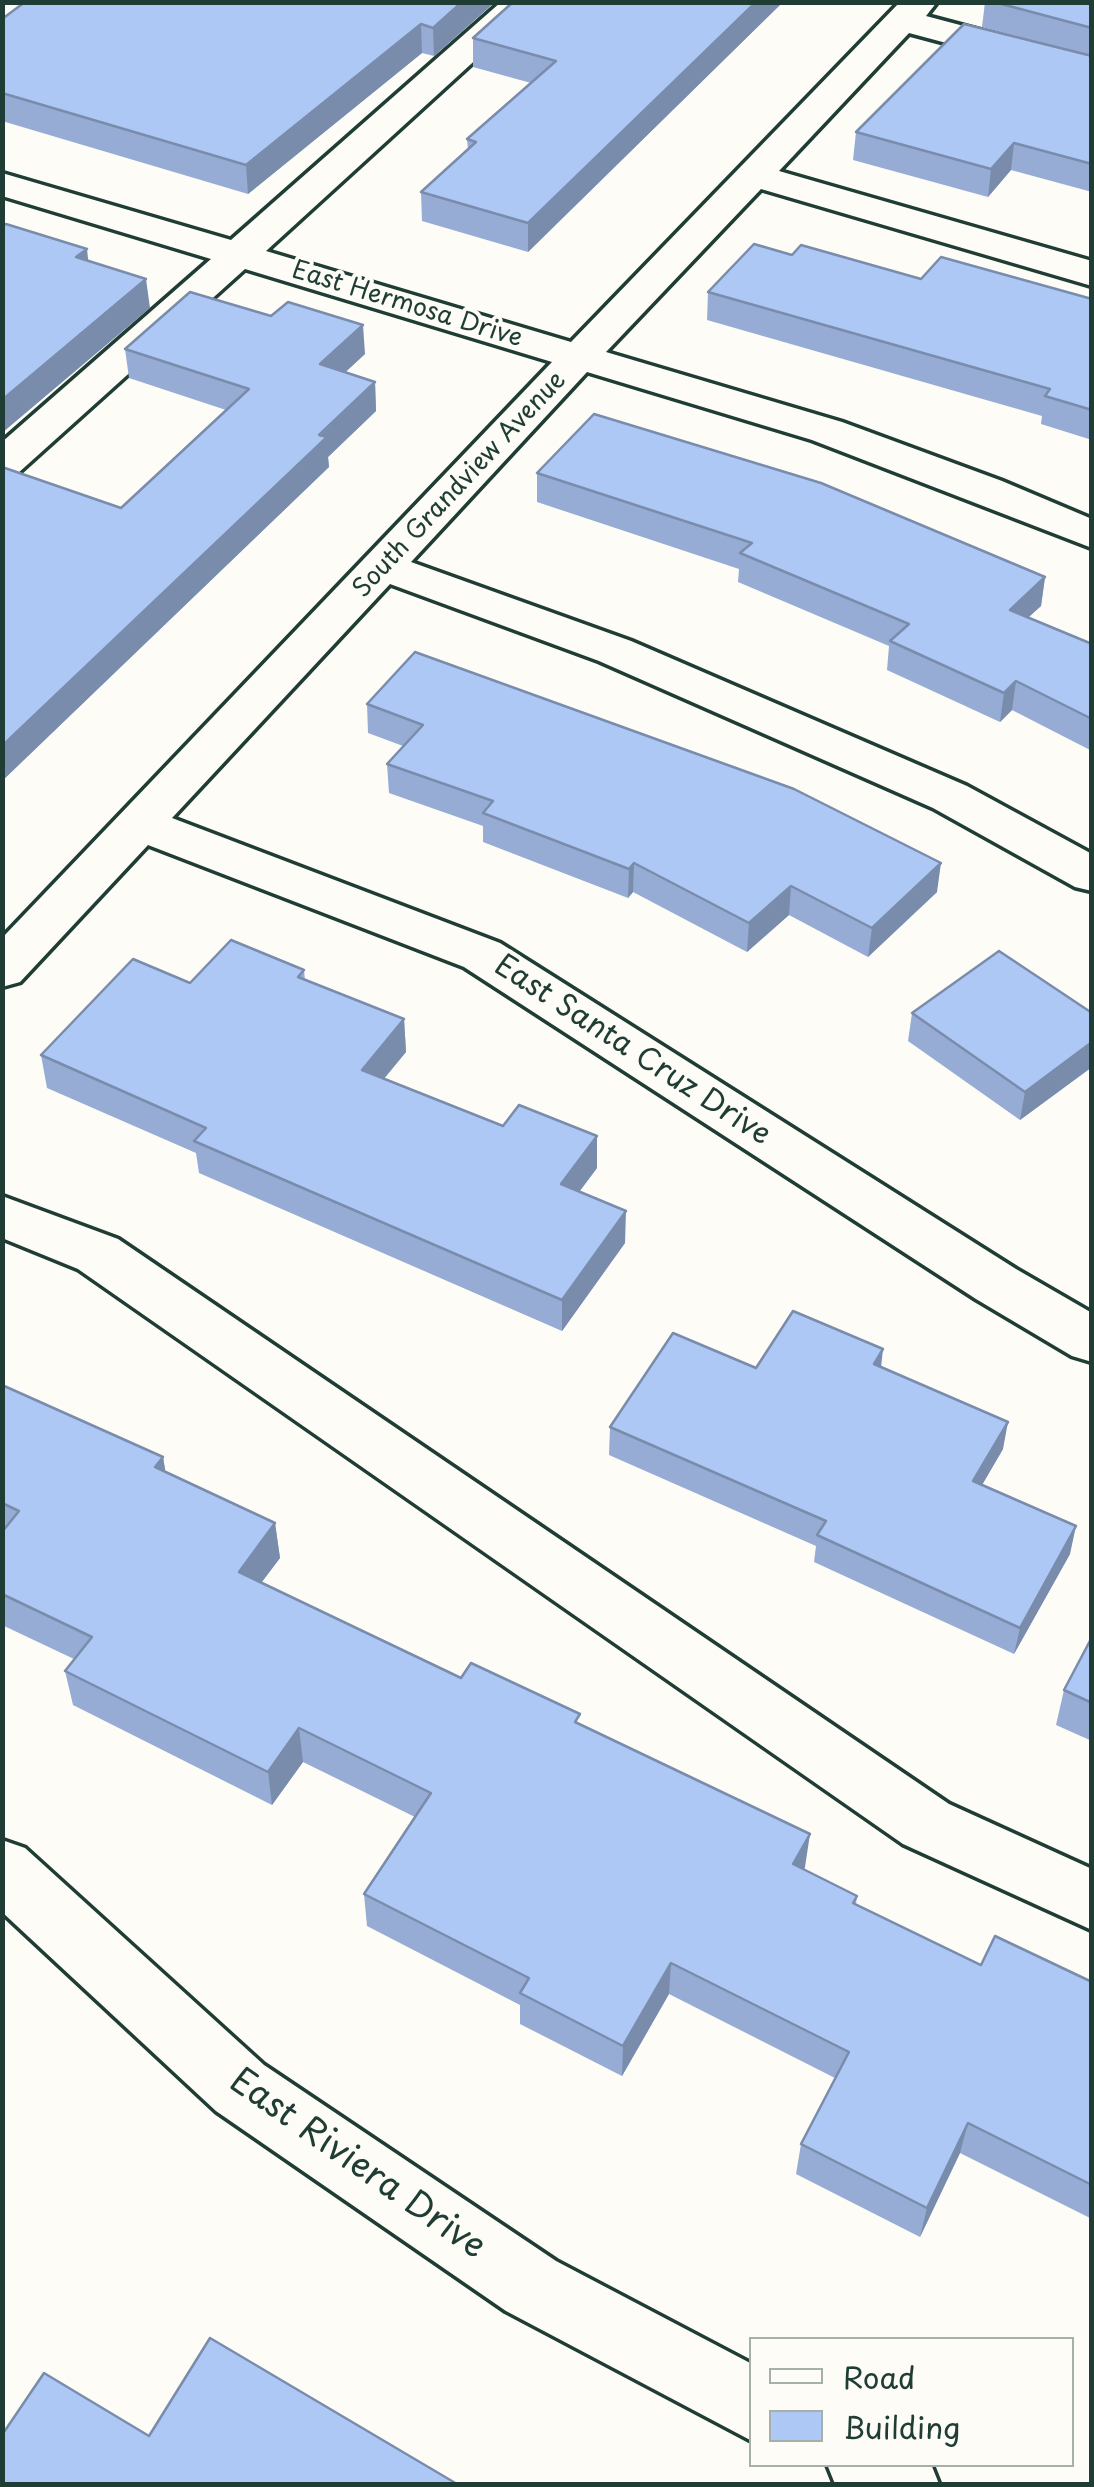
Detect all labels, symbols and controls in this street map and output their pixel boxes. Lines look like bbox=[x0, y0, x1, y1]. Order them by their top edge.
street label: East Hermosa Drive bbox=[288, 256, 526, 354]
street label: South Grandview Avenue bbox=[347, 366, 573, 604]
street label: East Santa Cruz Drive bbox=[487, 948, 777, 1154]
street label: East Riviera Drive bbox=[221, 2061, 493, 2269]
legend bbox=[749, 2337, 1074, 2467]
text: Road bbox=[843, 2354, 916, 2399]
text: Building bbox=[843, 2404, 960, 2449]

